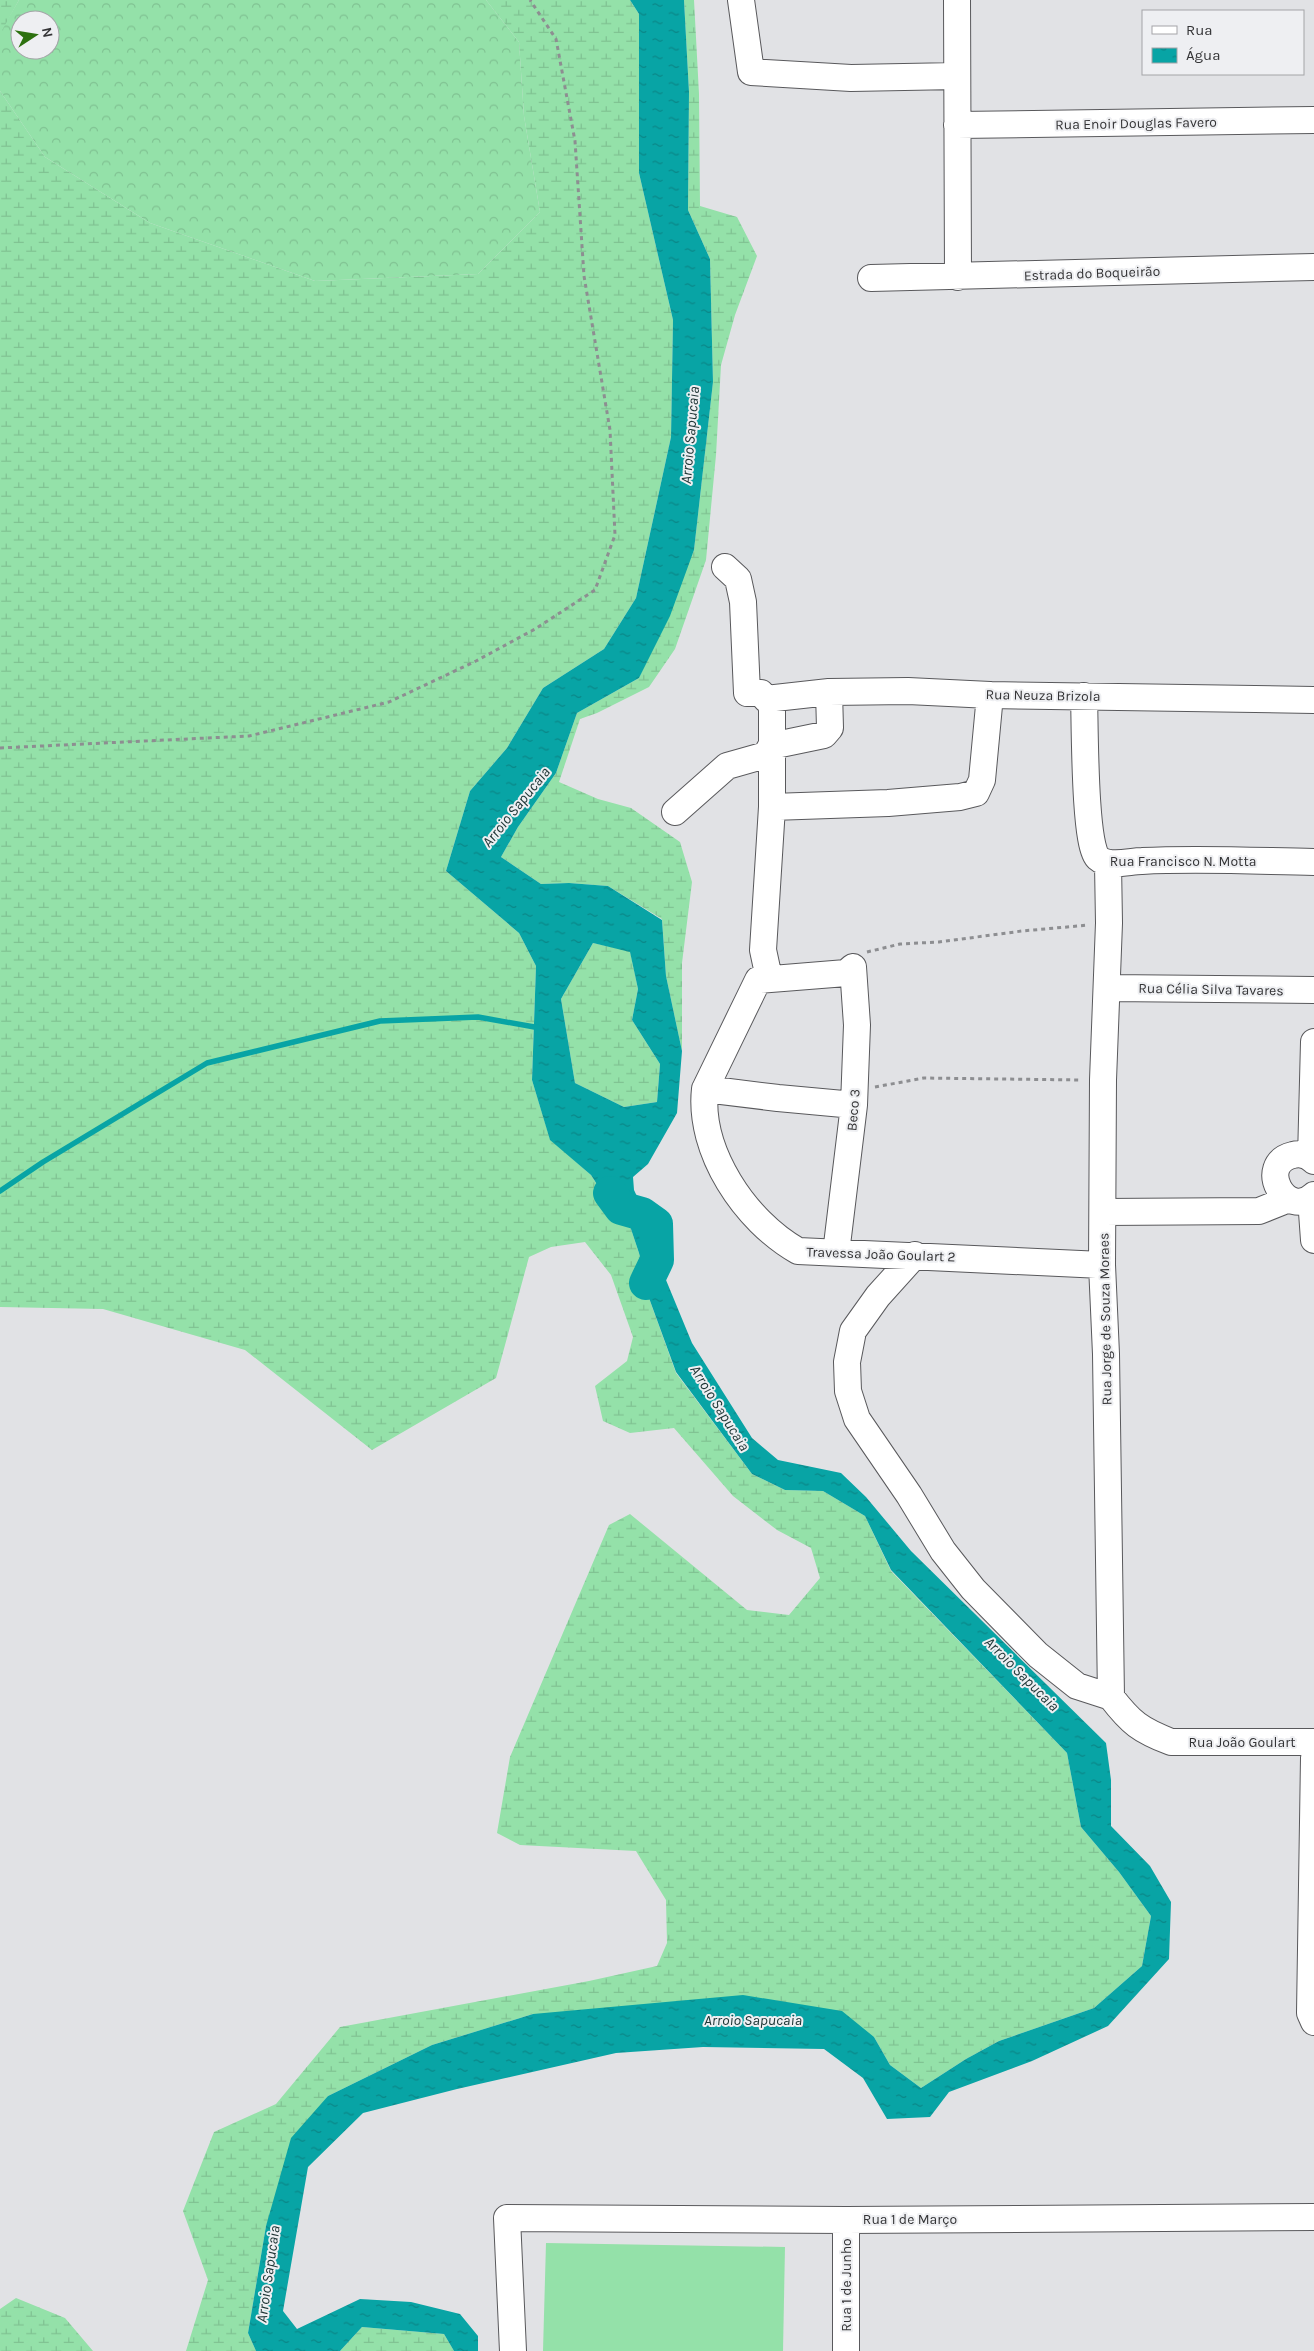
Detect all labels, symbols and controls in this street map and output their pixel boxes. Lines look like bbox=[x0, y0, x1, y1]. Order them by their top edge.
north arrow bbox=[10, 10, 60, 60]
legend bbox=[1142, 10, 1304, 75]
text: Rua bbox=[1186, 21, 1213, 39]
text: N bbox=[38, 26, 57, 39]
text: Água bbox=[1186, 46, 1220, 64]
street label: Rua Enoir Douglas Favero bbox=[1055, 114, 1217, 133]
street label: Estrada do Boqueirão bbox=[1023, 263, 1161, 284]
water label: Arroio Sapucaia bbox=[677, 385, 703, 485]
street label: Rua Neuza Brizola bbox=[985, 686, 1101, 705]
water label: Arroio Sapucaia bbox=[478, 763, 554, 851]
street label: Rua Francisco N. Motta bbox=[1110, 853, 1256, 870]
street label: Rua Célia Silva Tavares bbox=[1138, 980, 1284, 999]
street label: Beco 3 bbox=[843, 1088, 864, 1132]
street label: Rua Jorge de Souza Moraes bbox=[1095, 1233, 1116, 1405]
street label: Travessa João Goulart 2 bbox=[806, 1243, 956, 1266]
water label: Arroio Sapucaia bbox=[686, 1362, 754, 1454]
water label: Arroio Sapucaia bbox=[981, 1633, 1063, 1715]
street label: Rua João Goulart bbox=[1188, 1734, 1296, 1751]
water label: Arroio Sapucaia bbox=[704, 2011, 802, 2029]
street label: Rua 1 de Março bbox=[863, 2211, 957, 2228]
water label: Arroio Sapucaia bbox=[252, 2224, 284, 2324]
street label: Rua 1 de Junho bbox=[838, 2238, 855, 2332]

